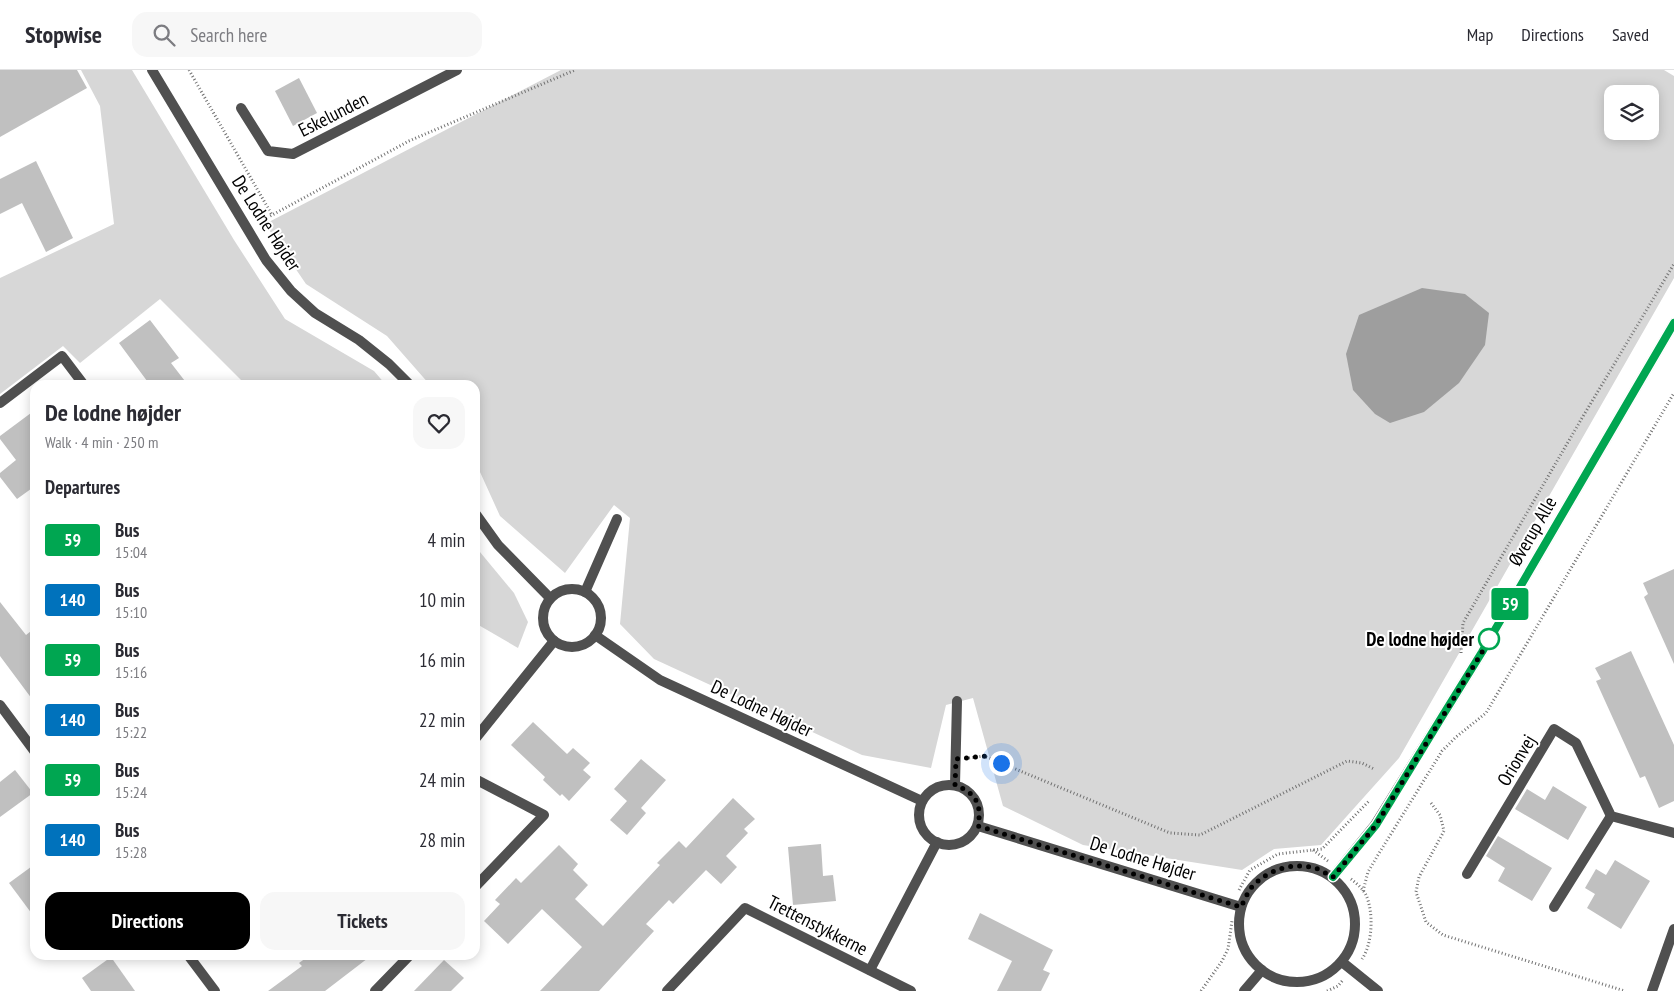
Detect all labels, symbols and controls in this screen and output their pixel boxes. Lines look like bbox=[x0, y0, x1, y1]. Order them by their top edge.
search box bbox=[132, 12, 482, 57]
text: Stopwise bbox=[25, 19, 102, 50]
icon: search bbox=[150, 21, 178, 49]
text: Search here bbox=[190, 23, 267, 47]
text: Map bbox=[1467, 23, 1493, 46]
text: Directions bbox=[1521, 23, 1584, 46]
text: Saved bbox=[1612, 23, 1649, 46]
map controls bbox=[1604, 85, 1659, 140]
button: layers bbox=[1604, 85, 1659, 140]
street label: Eskelunden bbox=[294, 86, 372, 142]
street label: De Lodne Højder bbox=[227, 171, 307, 276]
text: De lodne højder bbox=[45, 397, 181, 428]
button: heart bbox=[413, 397, 465, 449]
text: Walk · 4 min · 250 m bbox=[45, 432, 158, 452]
text: Departures bbox=[45, 475, 120, 499]
street label: Øverup Alle bbox=[1503, 492, 1562, 570]
text: Bus bbox=[115, 518, 139, 542]
text: 59 bbox=[64, 528, 81, 551]
text: 4 min bbox=[428, 528, 465, 552]
text: 15:04 bbox=[115, 542, 147, 562]
text: Bus bbox=[115, 578, 139, 602]
text: 140 bbox=[60, 588, 85, 611]
text: 10 min bbox=[419, 588, 465, 612]
line badge: 59 bbox=[1488, 588, 1532, 620]
text: 59 bbox=[1501, 592, 1519, 615]
text: 15:10 bbox=[115, 602, 147, 622]
place label: De lodne højder bbox=[1366, 627, 1474, 651]
marker: De lodne højder bbox=[1478, 628, 1500, 650]
text: Bus bbox=[115, 638, 139, 662]
text: 59 bbox=[64, 648, 81, 671]
text: 16 min bbox=[419, 648, 465, 672]
text: 15:16 bbox=[115, 662, 147, 682]
street label: De Lodne Højder bbox=[707, 674, 817, 742]
text: Bus bbox=[115, 698, 139, 722]
text: 140 bbox=[60, 708, 85, 731]
text: 22 min bbox=[419, 708, 465, 732]
text: 15:22 bbox=[115, 722, 147, 742]
street label: Orionvej bbox=[1491, 730, 1541, 790]
your location bbox=[989, 751, 1014, 776]
text: Bus bbox=[115, 758, 139, 782]
text: 59 bbox=[64, 768, 81, 791]
text: 24 min bbox=[419, 768, 465, 792]
text: 15:24 bbox=[115, 782, 147, 802]
text: Bus bbox=[115, 818, 139, 842]
text: 140 bbox=[60, 828, 85, 851]
text: 28 min bbox=[419, 828, 465, 852]
street label: De Lodne Højder bbox=[1087, 831, 1200, 886]
text: 15:28 bbox=[115, 842, 147, 862]
street label: Trettenstykkerne bbox=[764, 890, 872, 960]
button: Directions bbox=[45, 892, 250, 950]
button: Tickets bbox=[260, 892, 465, 950]

